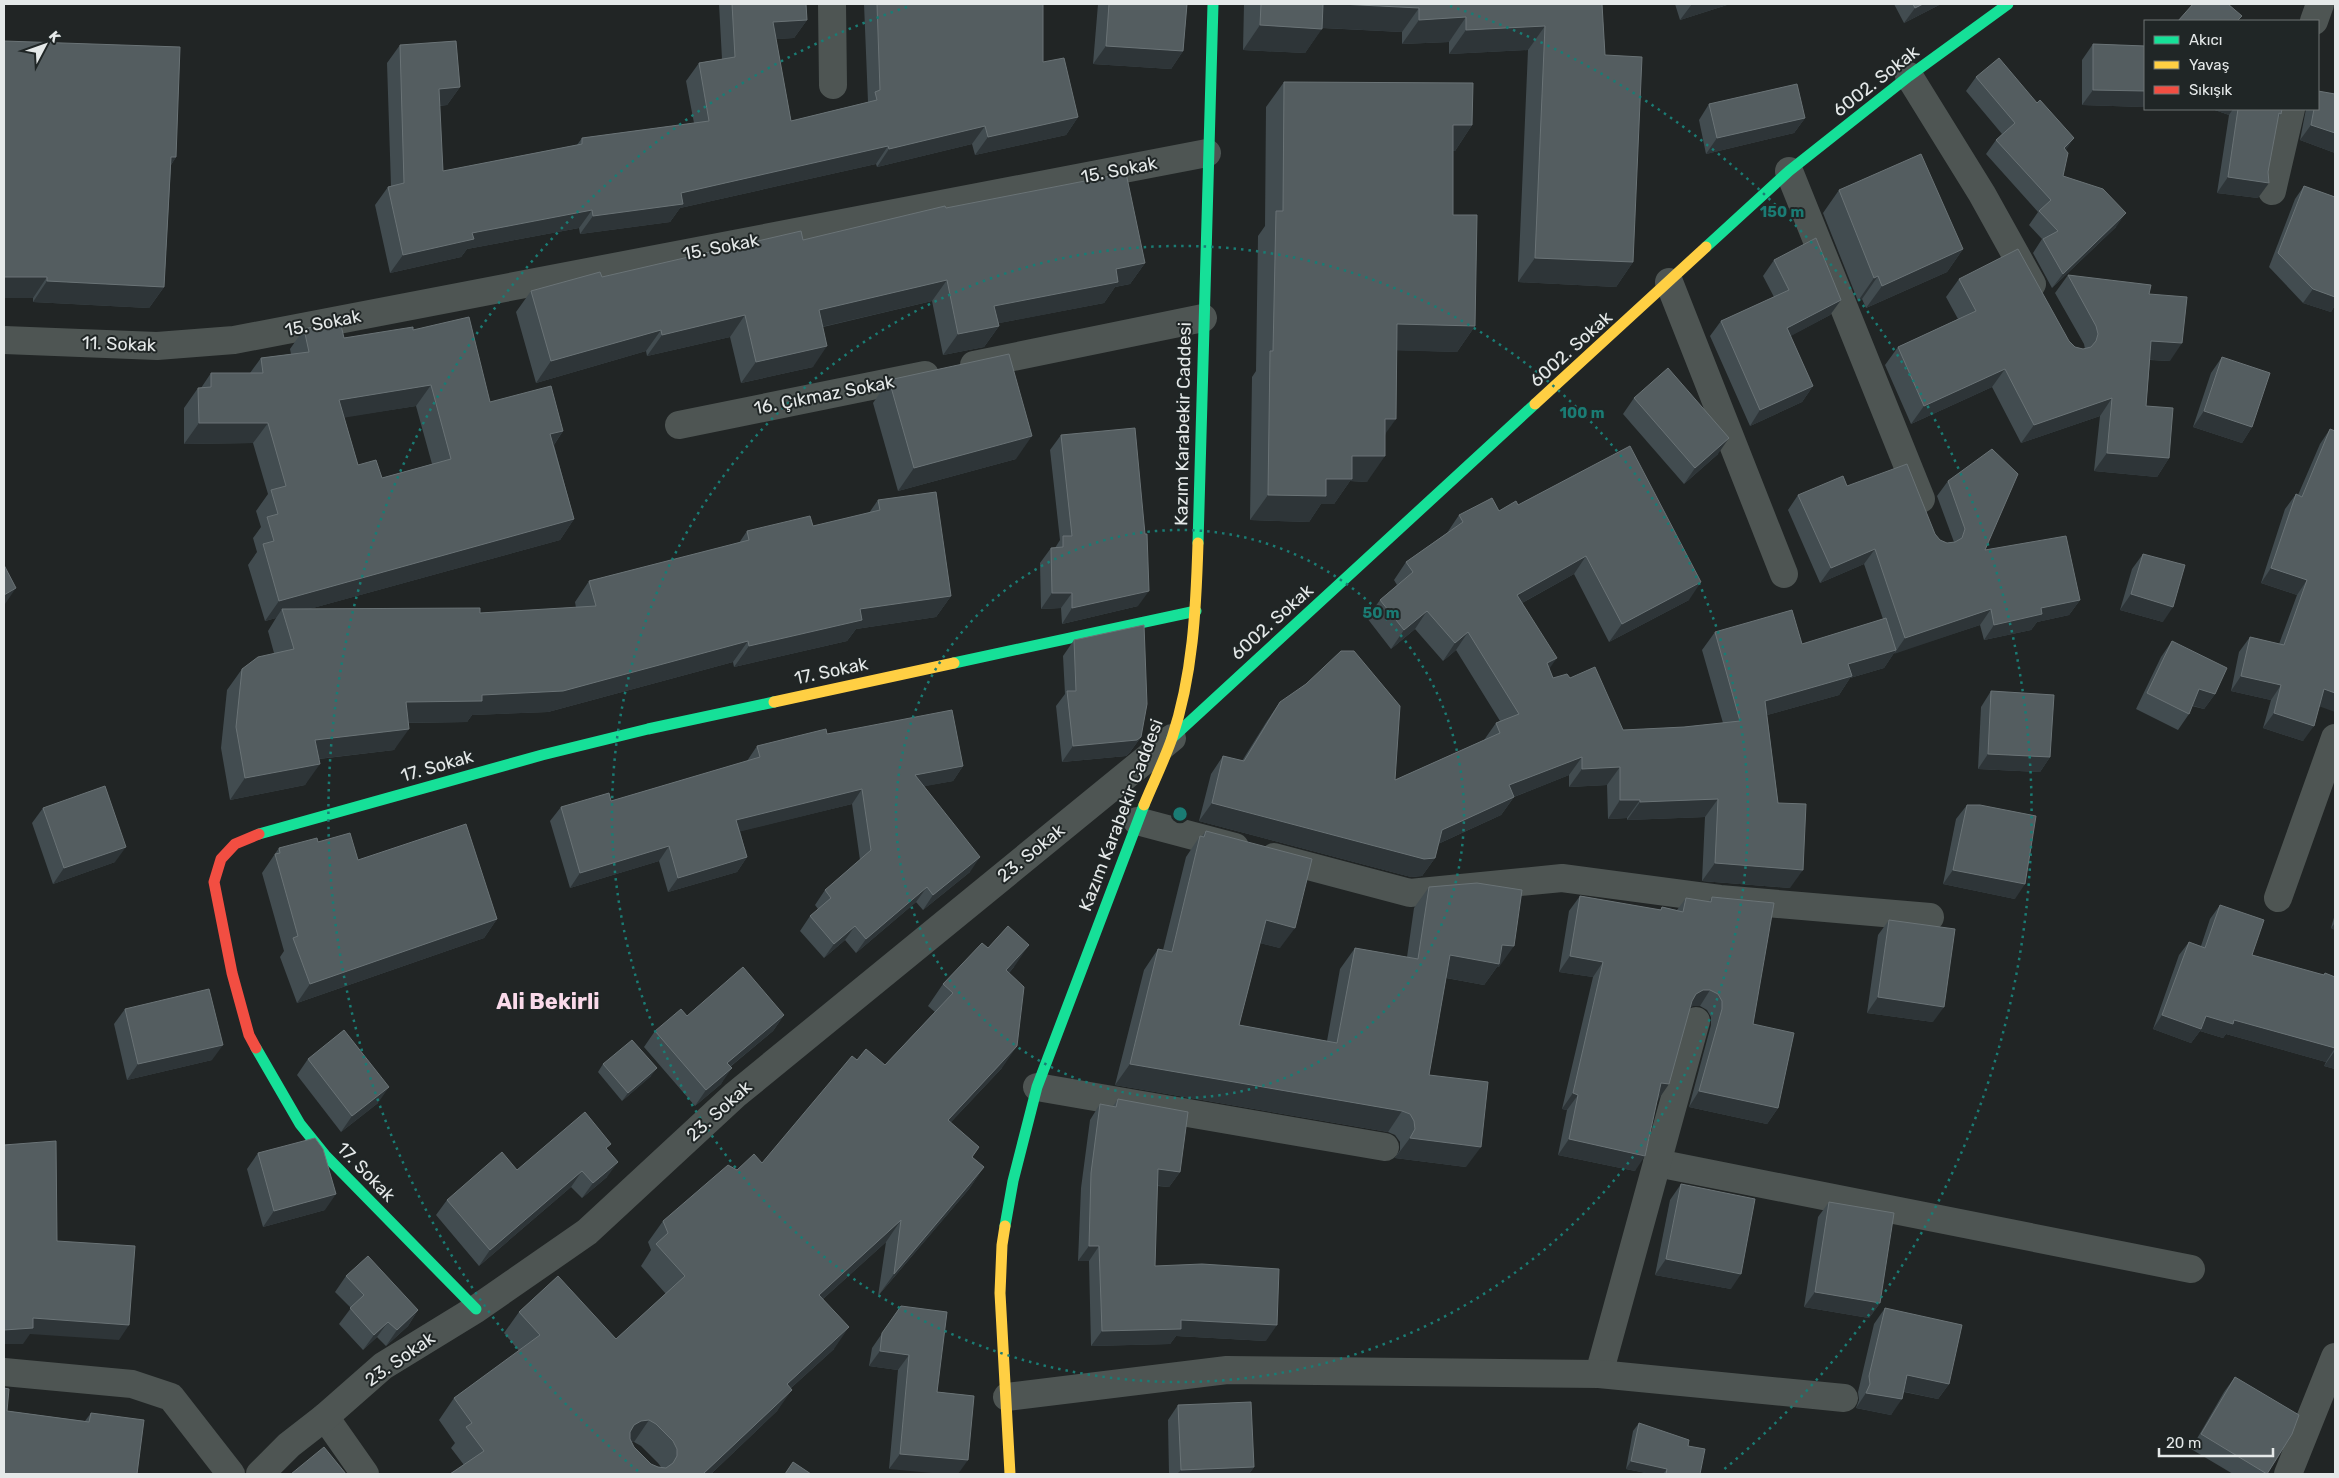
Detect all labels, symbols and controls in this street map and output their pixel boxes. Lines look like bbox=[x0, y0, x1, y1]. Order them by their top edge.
north arrow bbox=[20, 20, 70, 70]
legend bbox=[2144, 20, 2319, 110]
text: K bbox=[45, 28, 64, 46]
text: Akıcı bbox=[2189, 31, 2222, 49]
street label: 6002. Sokak bbox=[1829, 40, 1924, 121]
text: Yavaş bbox=[2189, 56, 2230, 74]
text: Sıkışık bbox=[2189, 81, 2233, 99]
street label: 15. Sokak bbox=[1079, 152, 1160, 188]
text: 150 m bbox=[1760, 203, 1804, 221]
street label: 15. Sokak bbox=[681, 229, 762, 265]
street label: 15. Sokak bbox=[283, 305, 364, 341]
street label: 6002. Sokak bbox=[1525, 306, 1617, 392]
street label: Kazım Karabekir Caddesi bbox=[1170, 322, 1196, 526]
street label: 11. Sokak bbox=[82, 332, 157, 356]
street label: 16. Çıkmaz Sokak bbox=[752, 370, 897, 419]
text: 100 m bbox=[1560, 404, 1604, 422]
street label: 6002. Sokak bbox=[1226, 579, 1318, 665]
text: 50 m bbox=[1363, 604, 1399, 622]
street label: 17. Sokak bbox=[792, 652, 870, 690]
street label: Kazım Karabekir Caddesi bbox=[1074, 716, 1168, 914]
street label: 17. Sokak bbox=[398, 745, 477, 787]
centre of rings bbox=[1171, 805, 1189, 823]
street label: 23. Sokak bbox=[993, 819, 1070, 887]
district label: Ali Bekirli bbox=[496, 988, 600, 1015]
street label: 23. Sokak bbox=[682, 1076, 757, 1146]
street label: 17. Sokak bbox=[332, 1138, 400, 1207]
street label: 23. Sokak bbox=[361, 1327, 440, 1391]
scale bar bbox=[2159, 1426, 2273, 1458]
text: 20 m bbox=[2166, 1434, 2201, 1452]

